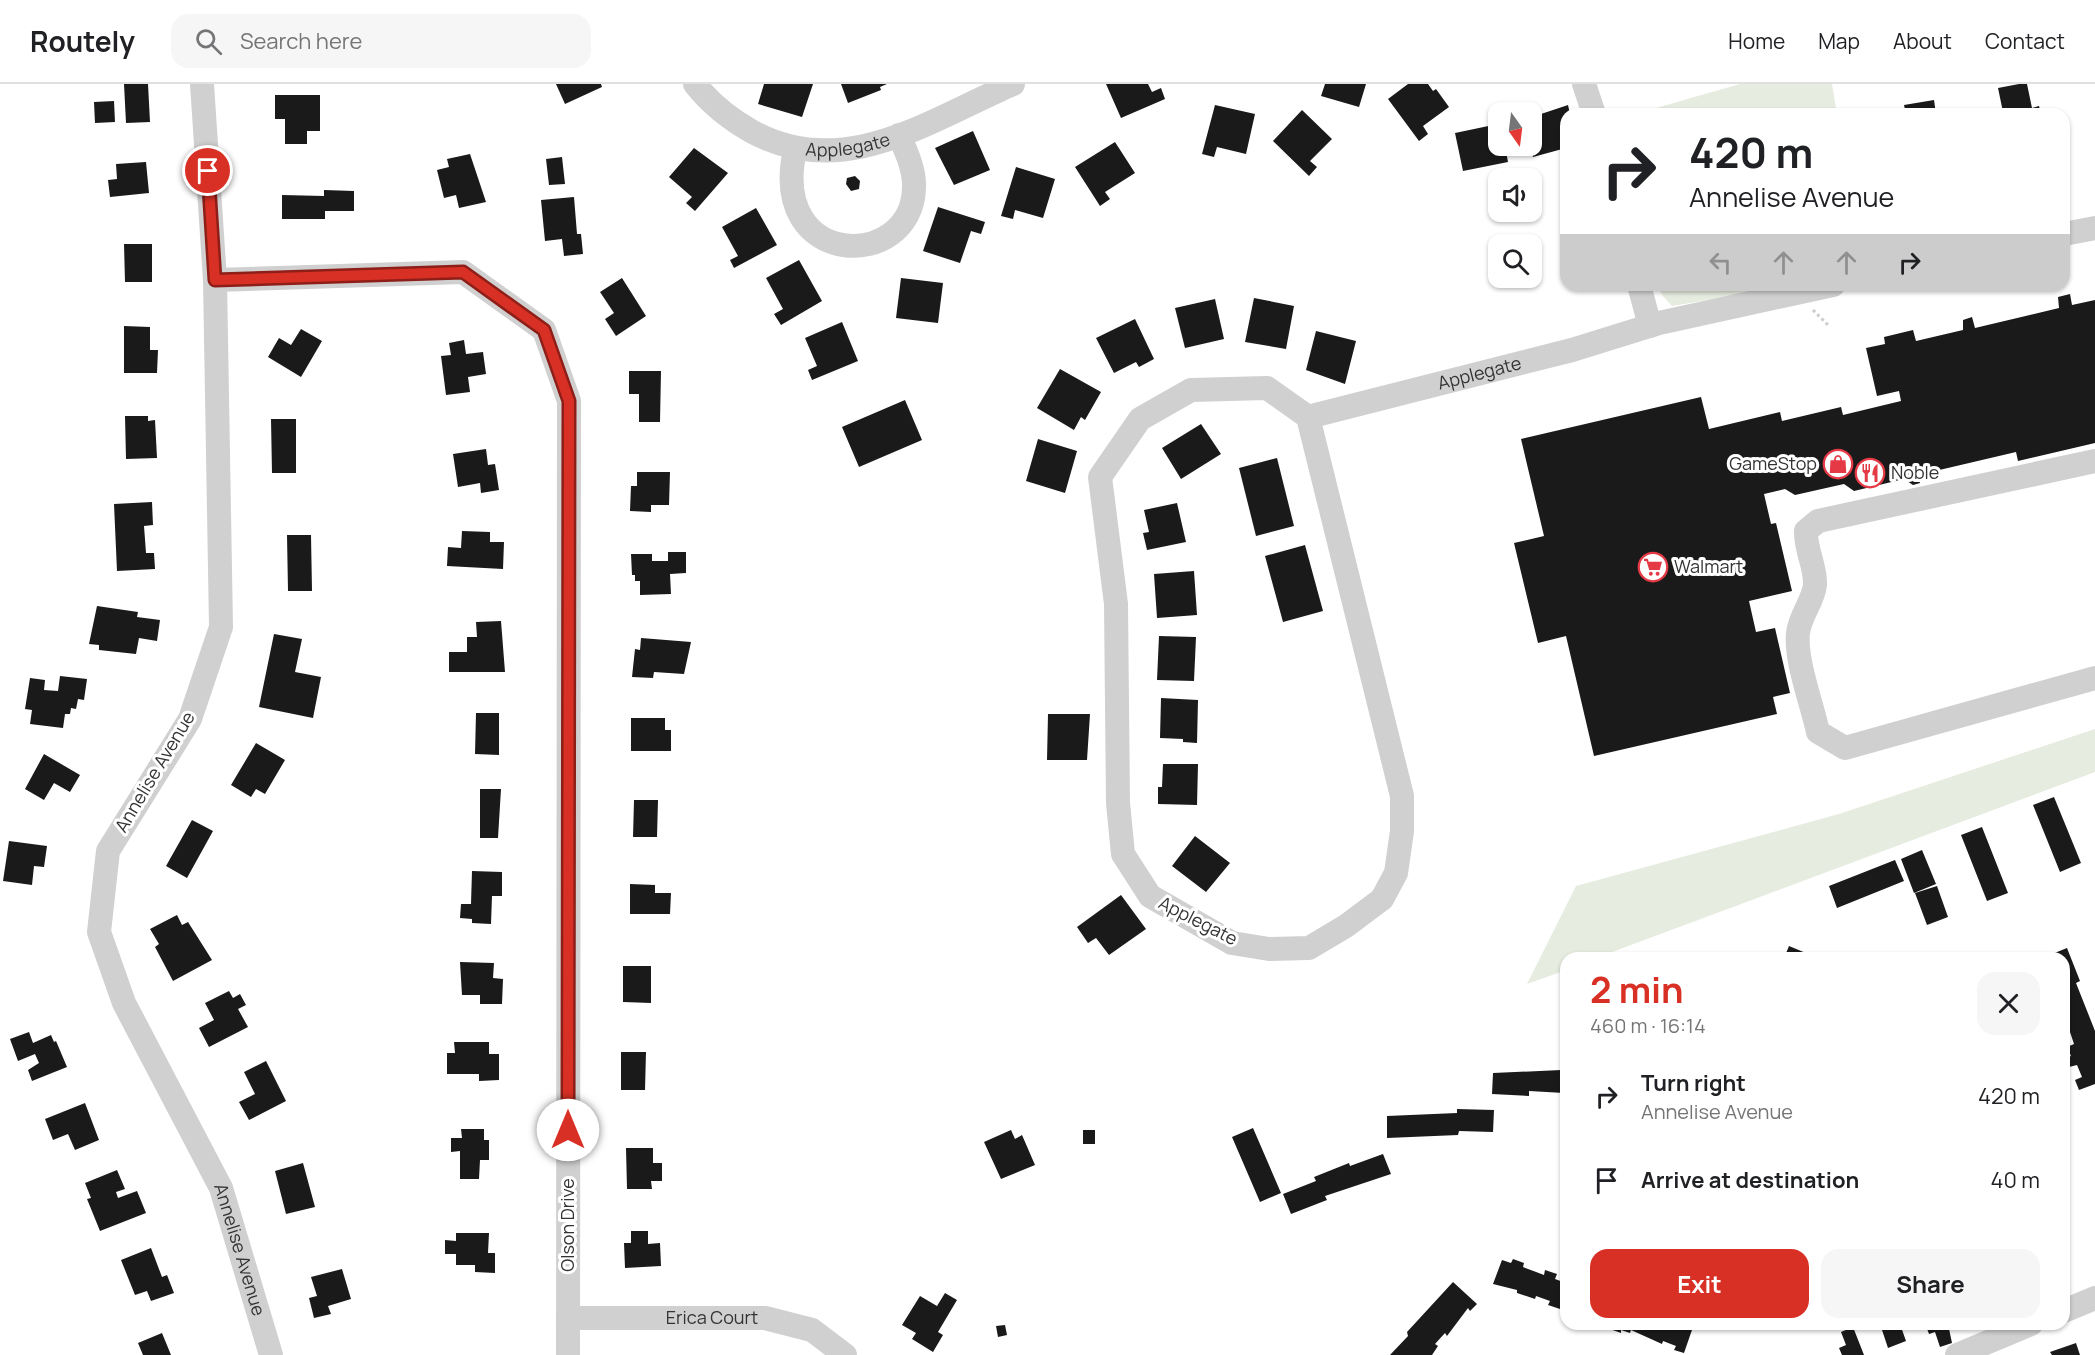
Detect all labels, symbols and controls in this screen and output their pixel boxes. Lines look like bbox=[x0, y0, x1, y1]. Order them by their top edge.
search box bbox=[171, 14, 591, 68]
text: Routely bbox=[30, 22, 135, 60]
icon: search bbox=[192, 25, 225, 58]
text: Search here bbox=[240, 26, 362, 56]
text: Home bbox=[1728, 27, 1785, 55]
text: Map bbox=[1818, 27, 1860, 55]
text: About bbox=[1893, 27, 1952, 55]
text: Contact bbox=[1985, 27, 2065, 55]
north arrow bbox=[1488, 102, 1542, 156]
map controls bbox=[1488, 102, 1542, 288]
text: 420 m bbox=[1689, 123, 1813, 181]
street label: Applegate bbox=[804, 127, 893, 162]
icon: right bbox=[1590, 132, 1668, 210]
pin bbox=[182, 145, 233, 196]
icon: arrive bbox=[191, 154, 224, 187]
button: sound bbox=[1488, 168, 1542, 222]
text: Annelise Avenue bbox=[1689, 178, 1894, 215]
button: search bbox=[1488, 234, 1542, 288]
icon: left bbox=[1704, 246, 1737, 279]
icon: ahead bbox=[1767, 246, 1800, 279]
icon: ahead bbox=[1830, 246, 1863, 279]
icon: right bbox=[1893, 246, 1926, 279]
street label: Applegate bbox=[1435, 350, 1524, 395]
shop icon: GameStop bbox=[1822, 448, 1854, 480]
place label: GameStop bbox=[1729, 451, 1817, 475]
restaurant icon: Noble bbox=[1854, 457, 1886, 489]
place label: Noble bbox=[1891, 460, 1939, 484]
supermarket icon: Walmart bbox=[1637, 551, 1669, 583]
place label: Walmart bbox=[1674, 554, 1743, 578]
street label: Annelise Avenue bbox=[109, 707, 200, 836]
street label: Applegate bbox=[1155, 890, 1242, 950]
text: 2 min bbox=[1590, 965, 1684, 1014]
button: close bbox=[1977, 972, 2040, 1035]
text: 460 m · 16:14 bbox=[1590, 1012, 1706, 1039]
text: Turn right bbox=[1641, 1068, 1746, 1098]
icon: right bbox=[1590, 1080, 1623, 1113]
text: 420 m bbox=[1978, 1081, 2040, 1111]
position arrow bbox=[536, 1098, 600, 1162]
text: Annelise Avenue bbox=[1641, 1098, 1793, 1125]
icon: arrive bbox=[1590, 1164, 1623, 1197]
text: Arrive at destination bbox=[1641, 1165, 1859, 1195]
text: 40 m bbox=[1991, 1165, 2040, 1195]
street label: Olson Drive bbox=[555, 1178, 579, 1272]
street label: Annelise Avenue bbox=[209, 1180, 272, 1318]
button: Exit bbox=[1590, 1249, 1809, 1318]
button: Share bbox=[1821, 1249, 2040, 1318]
street label: Erica Court bbox=[666, 1305, 758, 1329]

